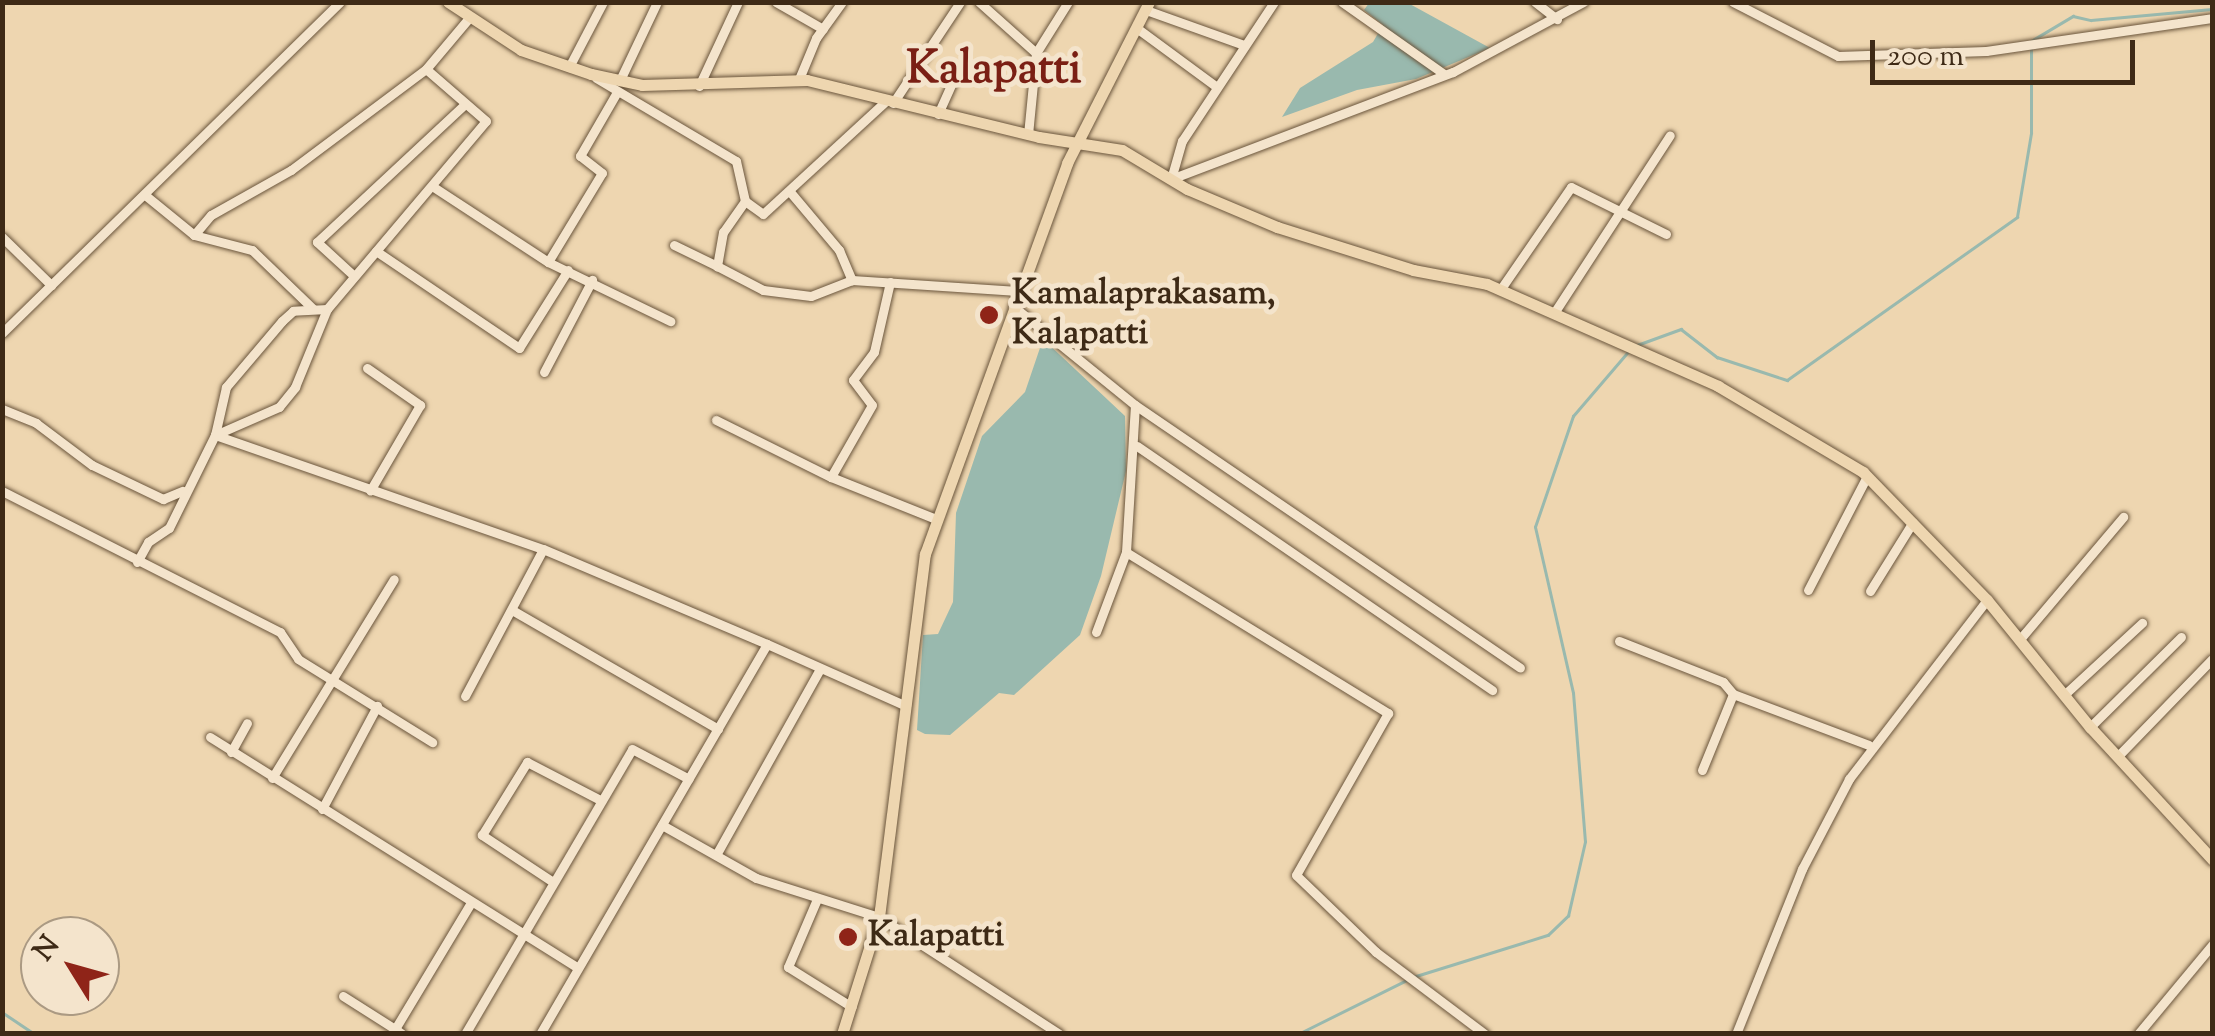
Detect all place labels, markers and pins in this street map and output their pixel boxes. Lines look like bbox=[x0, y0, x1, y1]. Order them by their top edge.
place label: Kamalaprakasam, Kalapatti bbox=[1012, 274, 1276, 356]
marker: Kamalaprakasam, Kalapatti bbox=[976, 302, 1002, 328]
place label: Kalapatti bbox=[868, 916, 1004, 958]
marker: Kalapatti bbox=[837, 926, 859, 948]

